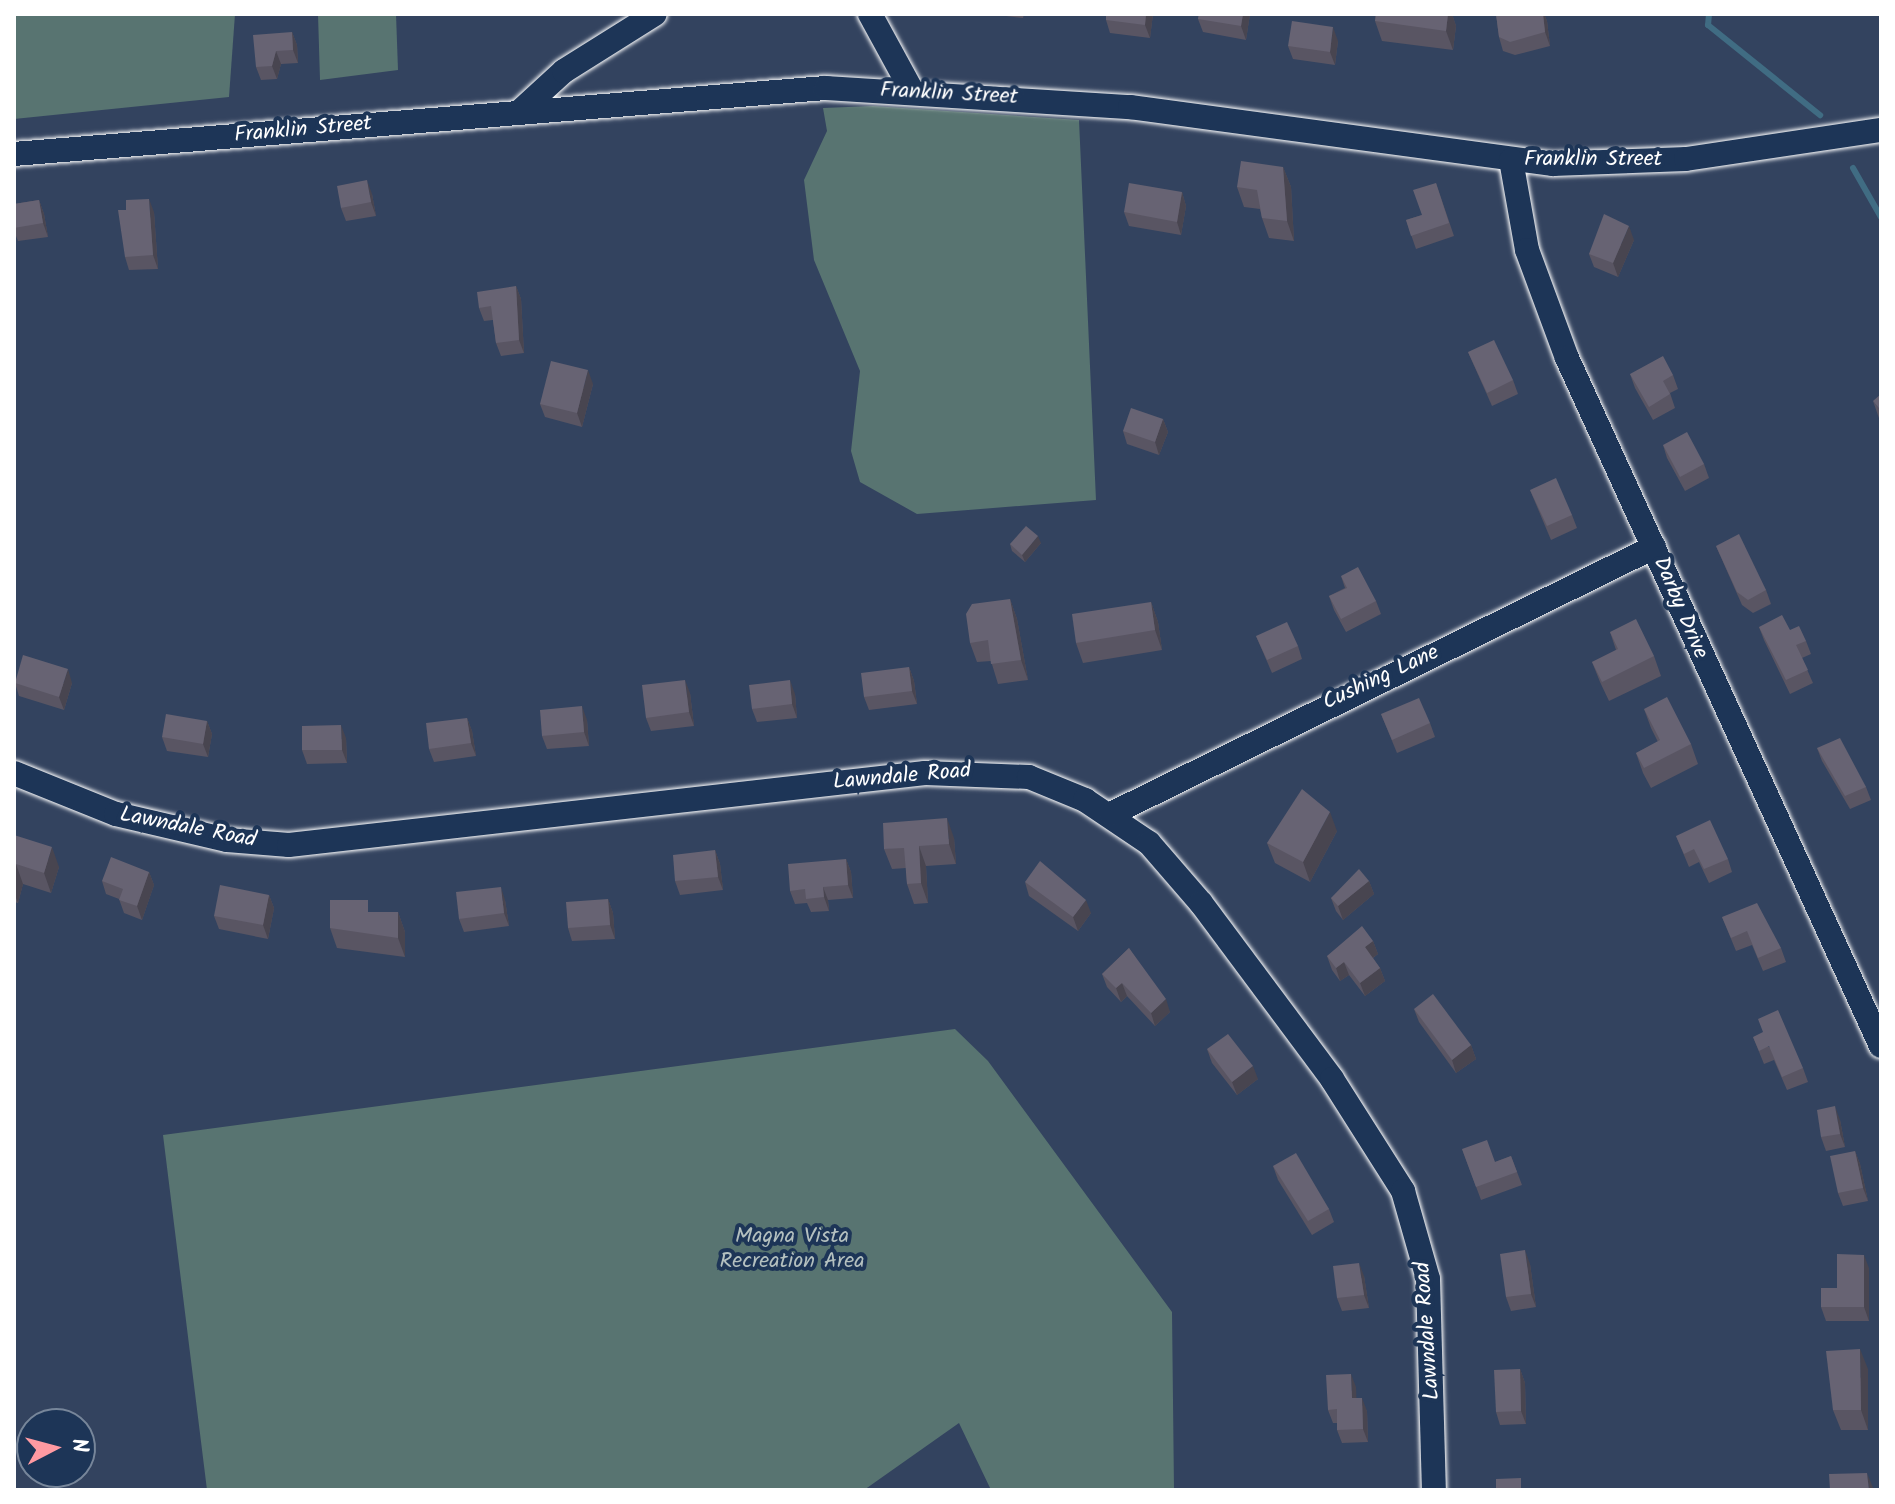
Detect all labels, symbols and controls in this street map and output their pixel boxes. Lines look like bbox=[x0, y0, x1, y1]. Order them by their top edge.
street label: Franklin Street bbox=[879, 77, 1019, 111]
street label: Franklin Street bbox=[233, 111, 373, 149]
street label: Franklin Street bbox=[1524, 147, 1662, 173]
street label: Darby Drive bbox=[1647, 553, 1713, 663]
street label: Cushing Lane bbox=[1319, 640, 1443, 716]
street label: Lawndale Road bbox=[832, 758, 972, 796]
street label: Lawndale Road bbox=[118, 802, 258, 854]
park label: Magna Vista Recreation Area bbox=[719, 1223, 865, 1274]
street label: Lawndale Road bbox=[1410, 1261, 1446, 1401]
north arrow bbox=[16, 1408, 96, 1488]
text: N bbox=[60, 1437, 97, 1454]

